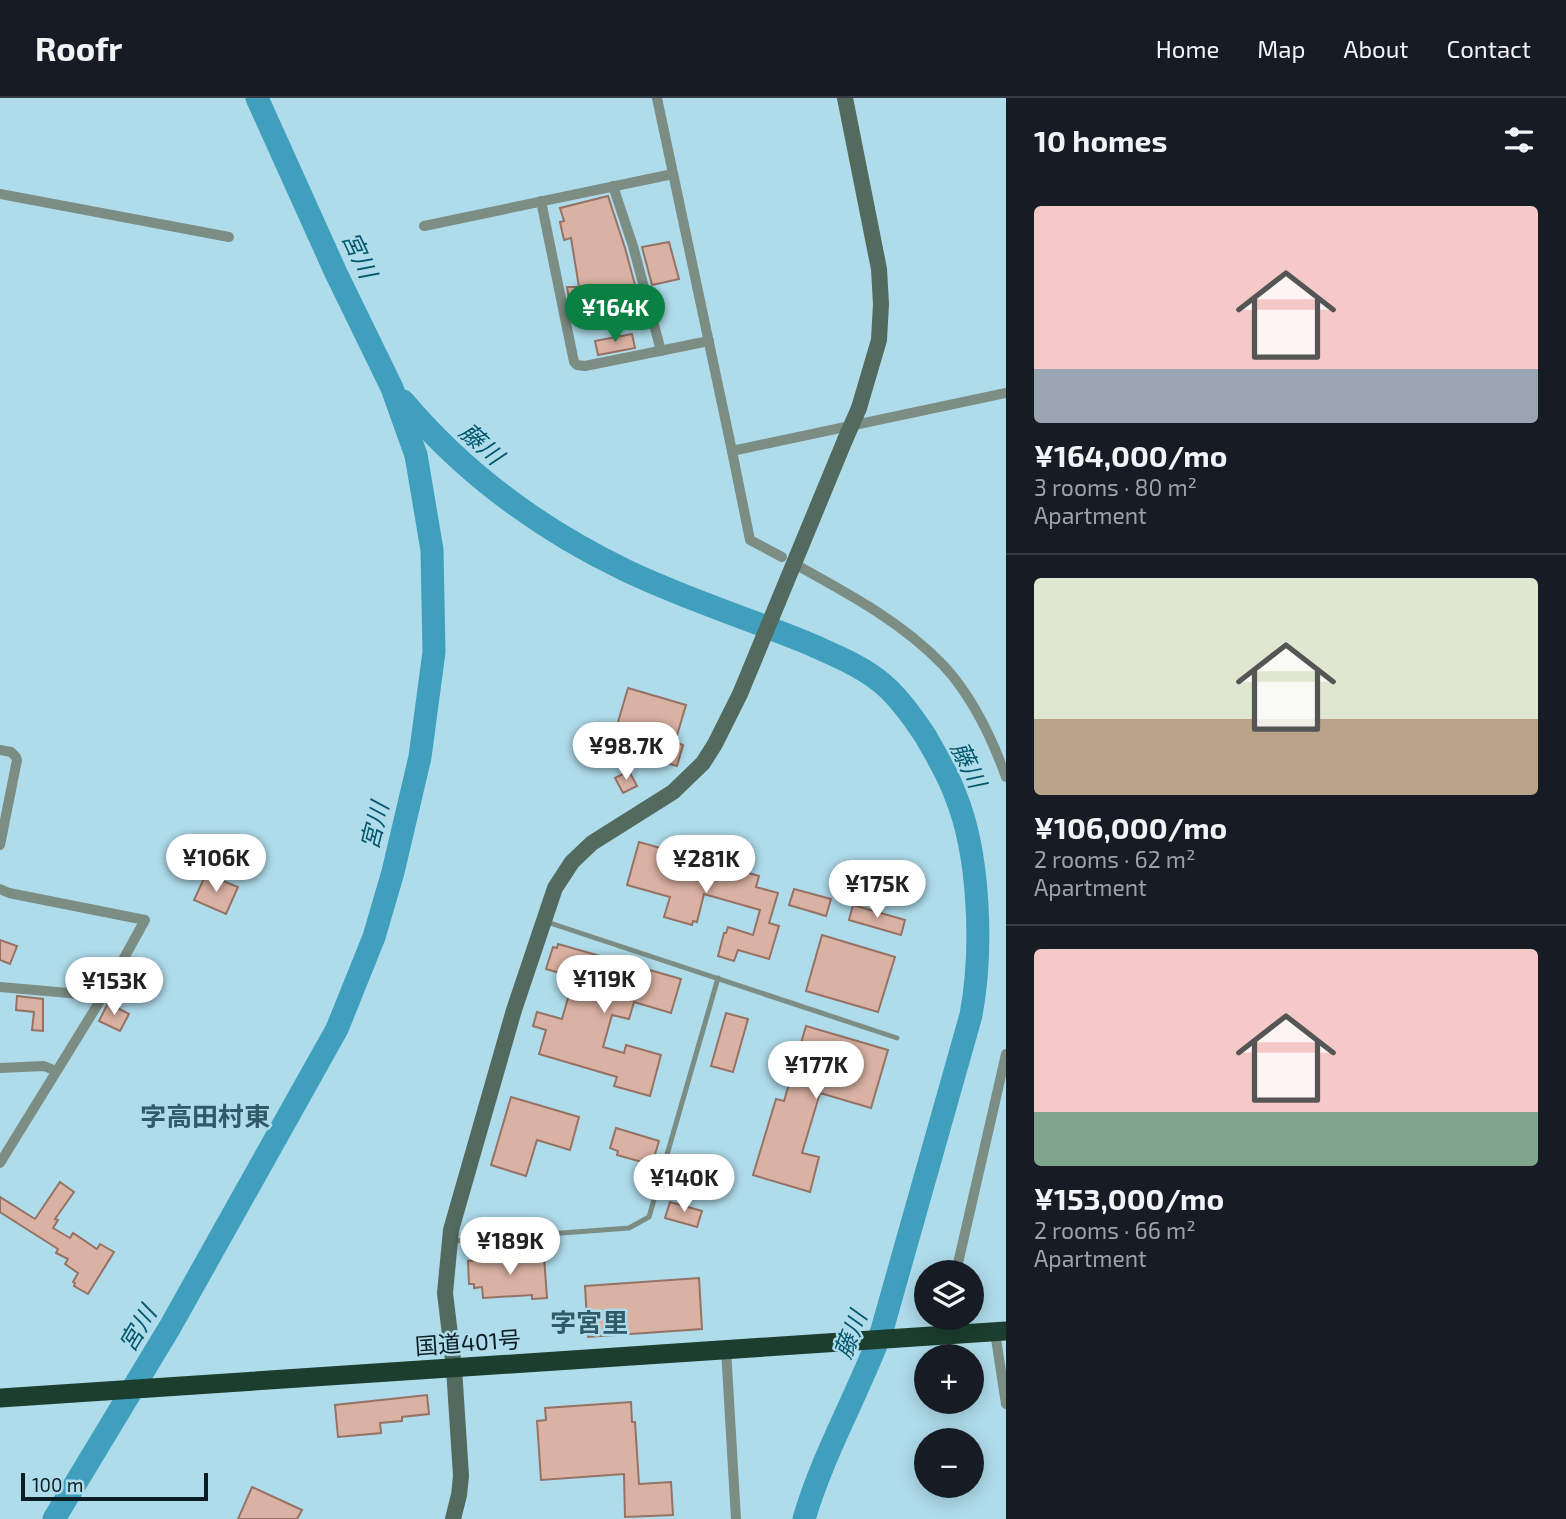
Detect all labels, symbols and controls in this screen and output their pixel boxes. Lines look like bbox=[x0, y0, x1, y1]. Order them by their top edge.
text: Roofr bbox=[35, 28, 122, 68]
text: Home bbox=[1156, 34, 1219, 63]
text: Map bbox=[1257, 34, 1305, 63]
text: About bbox=[1343, 34, 1409, 63]
text: Contact bbox=[1447, 34, 1531, 63]
icon: filters bbox=[1500, 121, 1538, 159]
text: 10 homes bbox=[1034, 122, 1167, 158]
water label: 宮川 bbox=[337, 226, 385, 285]
icon: home bbox=[1223, 252, 1349, 378]
pin: ¥164K bbox=[566, 285, 664, 344]
text: ¥164K bbox=[581, 293, 649, 321]
water label: 藤川 bbox=[454, 416, 512, 472]
text: ¥164,000/mo bbox=[1034, 437, 1228, 473]
text: 3 rooms · 80 m² bbox=[1034, 473, 1197, 501]
text: Apartment bbox=[1034, 501, 1147, 529]
icon: home bbox=[1223, 624, 1349, 750]
pin: ¥98.7K bbox=[569, 722, 683, 782]
text: ¥98.7K bbox=[589, 731, 663, 759]
water label: 藤川 bbox=[946, 736, 994, 795]
water label: 宮川 bbox=[354, 796, 394, 852]
text: ¥106,000/mo bbox=[1034, 809, 1227, 845]
pin: ¥106K bbox=[167, 834, 265, 894]
pin: ¥281K bbox=[657, 836, 755, 895]
text: ¥106K bbox=[182, 843, 250, 871]
text: ¥281K bbox=[672, 844, 740, 872]
text: 2 rooms · 62 m² bbox=[1034, 845, 1196, 873]
pin: ¥175K bbox=[828, 860, 926, 920]
text: ¥175K bbox=[845, 869, 909, 897]
text: Apartment bbox=[1034, 873, 1147, 901]
pin: ¥119K bbox=[555, 956, 653, 1015]
pin: ¥153K bbox=[65, 958, 163, 1017]
text: ¥119K bbox=[572, 964, 636, 992]
text: ¥153K bbox=[81, 966, 147, 994]
icon: home bbox=[1223, 995, 1349, 1121]
pin: ¥177K bbox=[767, 1042, 865, 1101]
text: ¥177K bbox=[784, 1050, 848, 1078]
district label: 字高田村東 bbox=[140, 1100, 270, 1131]
pin: ¥140K bbox=[635, 1154, 733, 1214]
text: ¥140K bbox=[650, 1163, 718, 1191]
text: ¥153,000/mo bbox=[1034, 1180, 1224, 1216]
text: 2 rooms · 66 m² bbox=[1034, 1216, 1196, 1244]
pin: ¥189K bbox=[461, 1218, 559, 1277]
text: ¥189K bbox=[476, 1226, 544, 1254]
text: Apartment bbox=[1034, 1244, 1147, 1272]
map controls bbox=[914, 1260, 984, 1498]
button: layers bbox=[914, 1260, 984, 1330]
water label: 宮川 bbox=[112, 1298, 163, 1356]
water label: 藤川 bbox=[827, 1304, 873, 1362]
district label: 字宮里 bbox=[550, 1306, 628, 1337]
street label: 国道401号 bbox=[414, 1324, 522, 1360]
button: + bbox=[914, 1344, 984, 1414]
button: − bbox=[914, 1428, 984, 1498]
scale bar bbox=[21, 1470, 208, 1502]
text: 100 m bbox=[32, 1473, 83, 1496]

